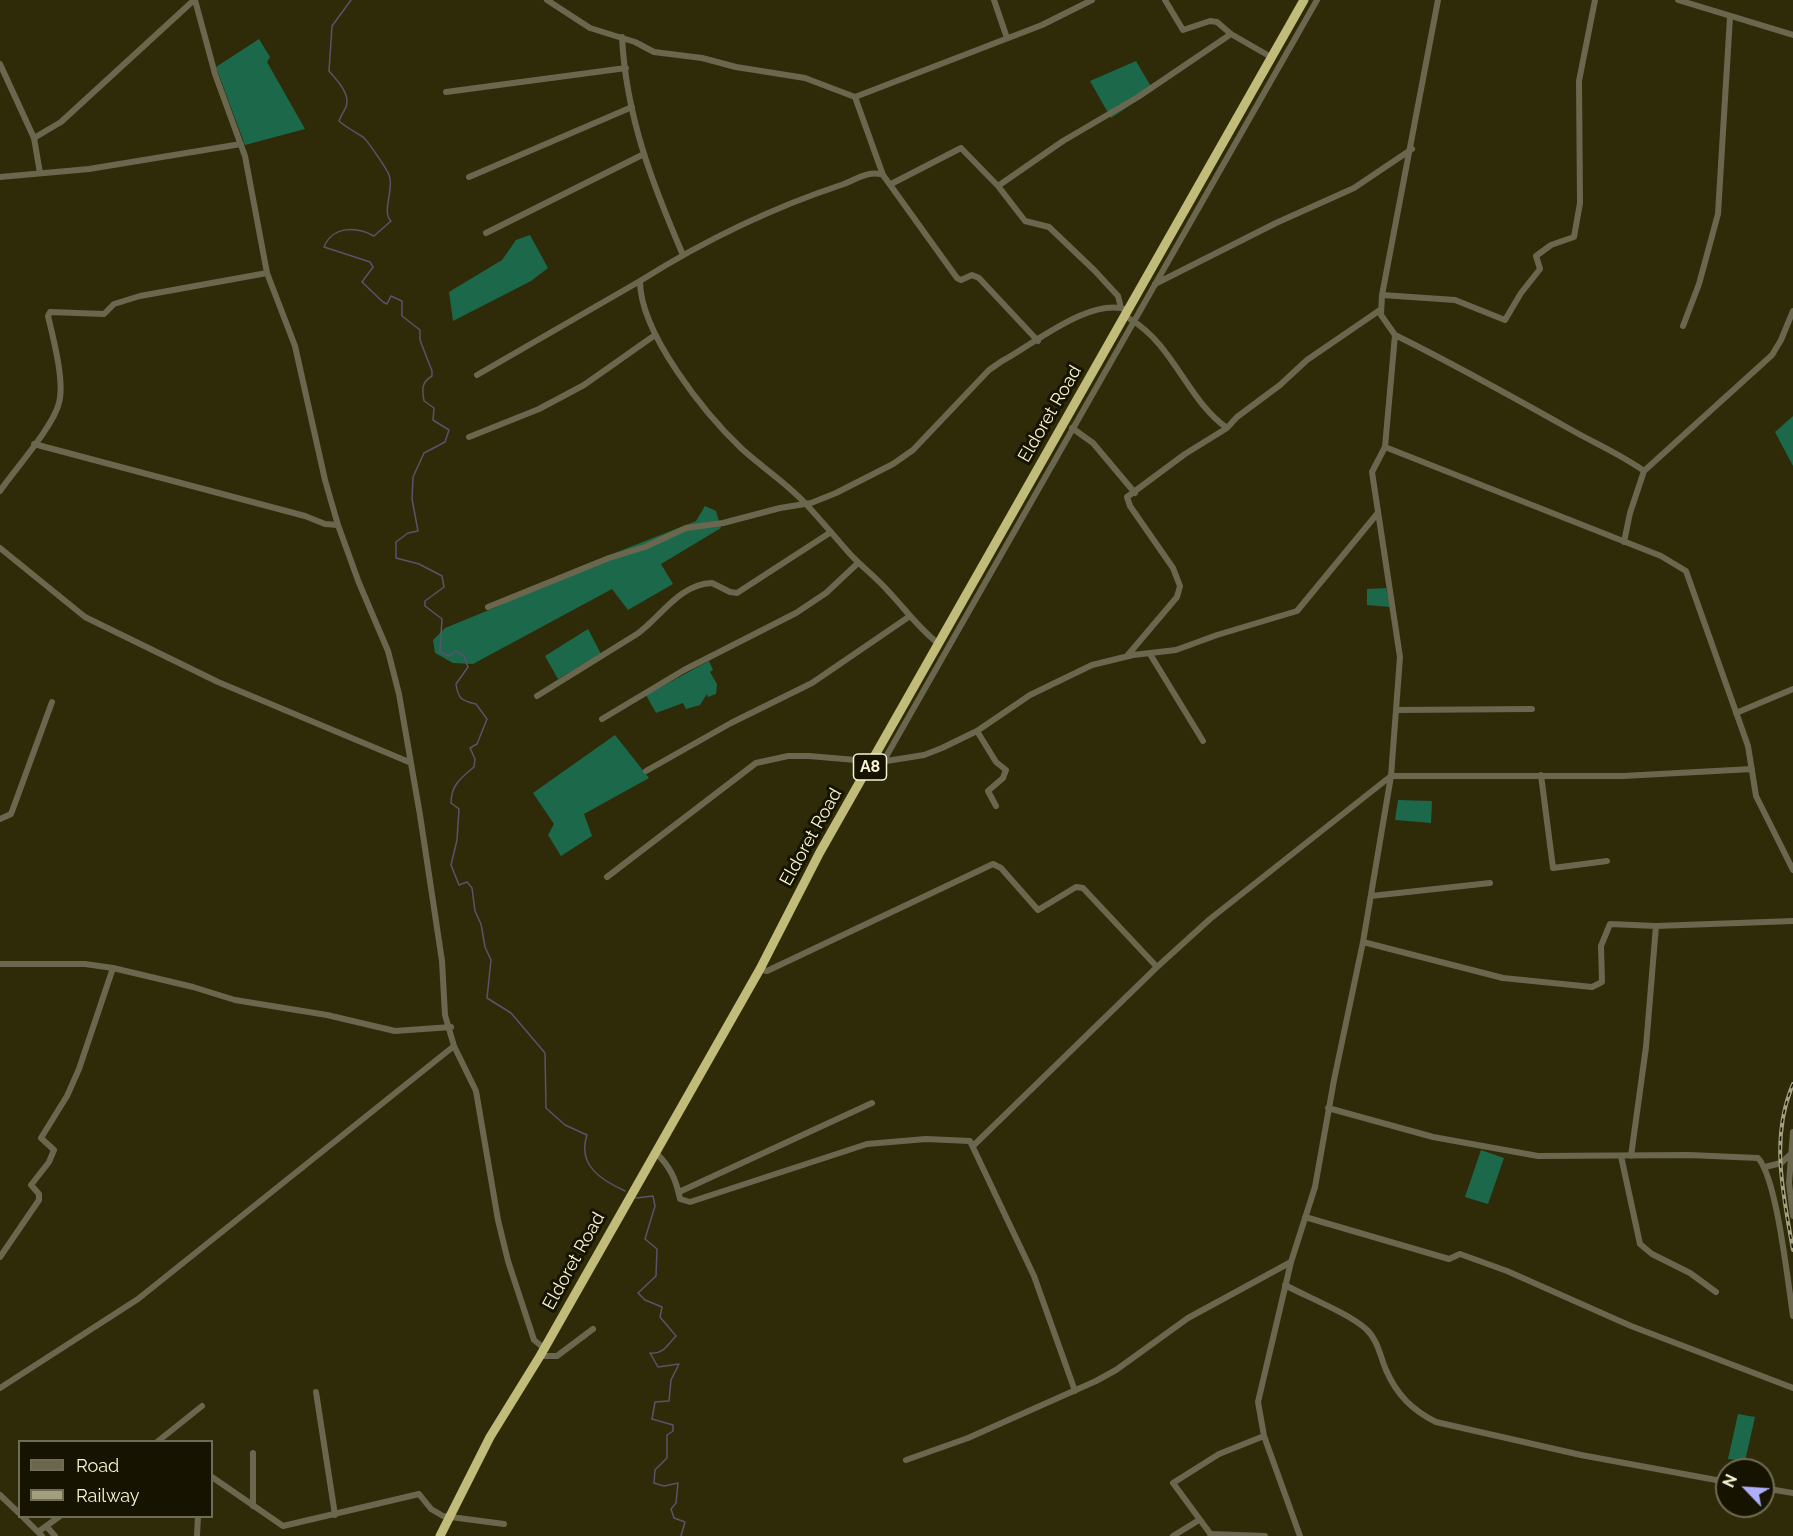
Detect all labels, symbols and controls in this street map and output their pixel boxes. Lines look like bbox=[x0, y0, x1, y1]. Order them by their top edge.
street label: Eldoret Road bbox=[1014, 362, 1086, 466]
road number: A8 bbox=[854, 754, 886, 780]
street label: Eldoret Road bbox=[775, 785, 847, 889]
street label: Eldoret Road bbox=[538, 1209, 610, 1313]
legend bbox=[18, 1440, 213, 1518]
text: Road bbox=[76, 1455, 119, 1476]
north arrow bbox=[1715, 1458, 1775, 1518]
text: N bbox=[1719, 1471, 1741, 1491]
text: Railway bbox=[76, 1485, 140, 1506]

